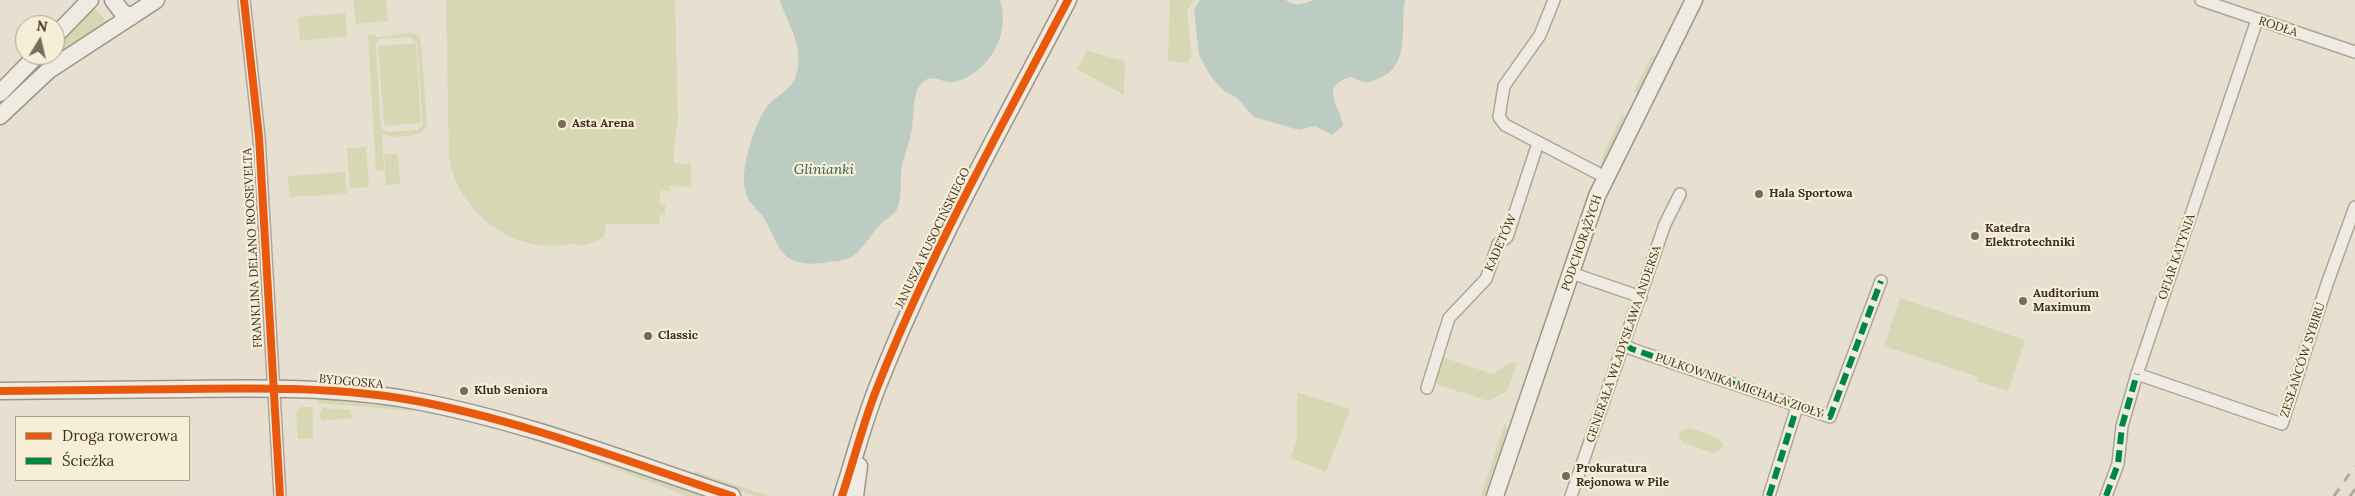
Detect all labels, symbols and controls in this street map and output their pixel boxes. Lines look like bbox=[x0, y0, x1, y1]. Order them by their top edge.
street label: RODŁA bbox=[2257, 14, 2299, 40]
north arrow bbox=[15, 15, 65, 65]
text: N bbox=[35, 16, 49, 36]
place label: Asta Arena bbox=[572, 117, 634, 131]
marker: Asta Arena bbox=[556, 118, 568, 130]
street label: FRANKLINA DELANO ROOSEVELTA bbox=[241, 148, 265, 348]
water label: Glinianki bbox=[794, 162, 854, 178]
street label: JANUSZA KUSOCIŃSKIEGO bbox=[893, 165, 973, 311]
place label: Hala Sportowa bbox=[1769, 187, 1852, 201]
marker: Hala Sportowa bbox=[1753, 188, 1765, 200]
street label: PODCHORĄŻYCH bbox=[1559, 193, 1605, 293]
street label: KADETÓW bbox=[1482, 212, 1520, 274]
street label: OFIAR KATYNIA bbox=[2156, 212, 2198, 302]
place label: Katedra Elektrotechniki bbox=[1985, 222, 2075, 250]
marker: Katedra Elektrotechniki bbox=[1969, 230, 1981, 242]
street label: GENERAŁA WŁADYSŁAWA ANDERSA bbox=[1583, 244, 1665, 444]
place label: Auditorium Maximum bbox=[2033, 287, 2099, 315]
marker: Auditorium Maximum bbox=[2017, 295, 2029, 307]
street label: ZESŁAŃCÓW SYBIRU bbox=[2278, 301, 2328, 419]
place label: Classic bbox=[658, 329, 698, 343]
marker: Classic bbox=[642, 330, 654, 342]
street label: PUŁKOWNIKA MICHAŁA ZIOŁY bbox=[1653, 350, 1825, 422]
street label: BYDGOSKA bbox=[318, 372, 384, 392]
place label: Klub Seniora bbox=[474, 384, 548, 398]
marker: Klub Seniora bbox=[458, 385, 470, 397]
legend bbox=[15, 416, 190, 481]
text: Droga rowerowa bbox=[62, 426, 178, 445]
text: Ścieżka bbox=[62, 451, 114, 470]
place label: Prokuratura Rejonowa w Pile bbox=[1576, 462, 1669, 490]
marker: Prokuratura Rejonowa w Pile bbox=[1560, 470, 1572, 482]

